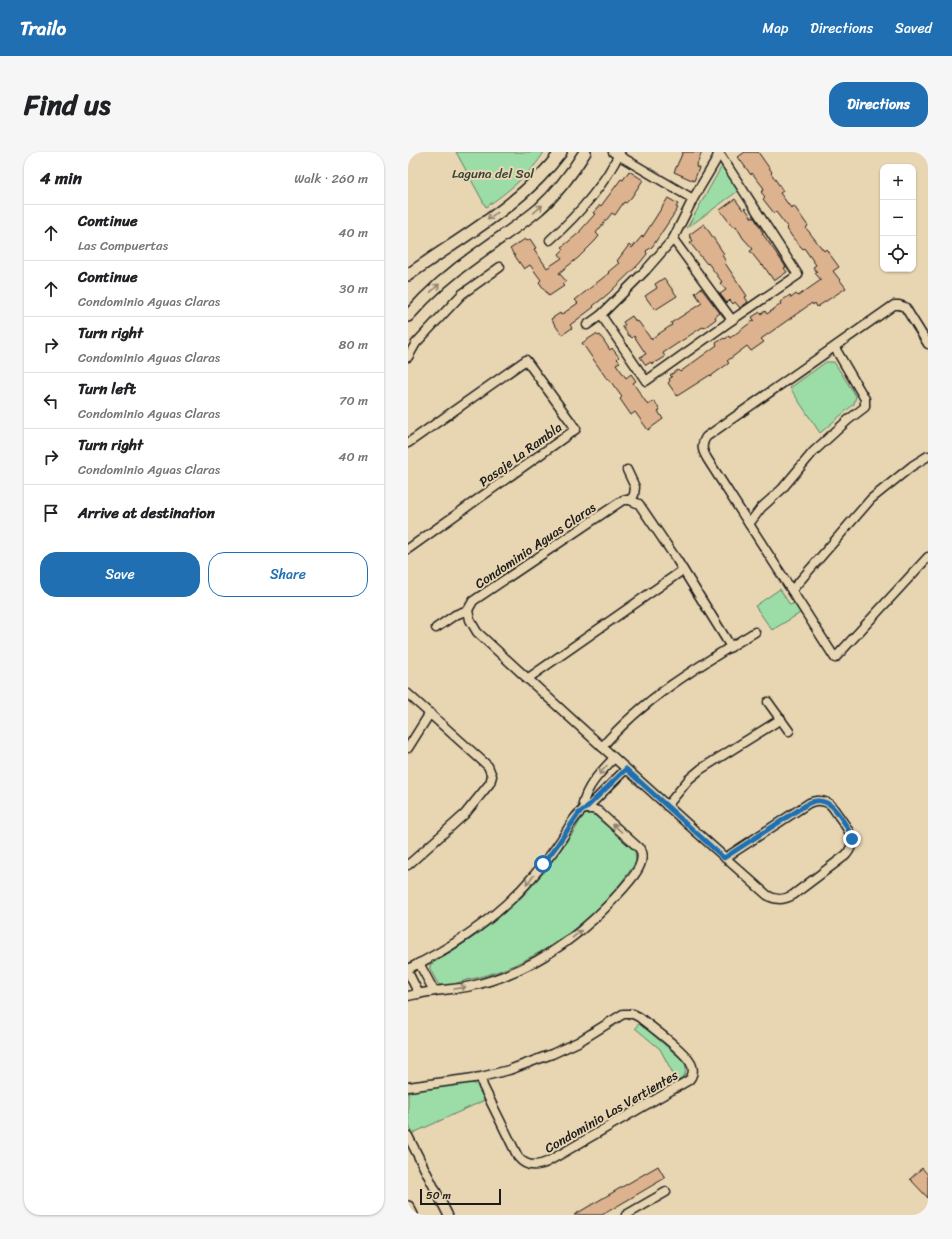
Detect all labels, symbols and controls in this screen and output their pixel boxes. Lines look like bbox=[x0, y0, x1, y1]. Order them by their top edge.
text: Trailo bbox=[20, 12, 66, 45]
text: Map bbox=[762, 16, 788, 41]
text: Directions bbox=[810, 16, 873, 41]
text: Saved bbox=[895, 16, 932, 41]
text: Find us bbox=[24, 80, 111, 129]
button: Directions bbox=[829, 82, 928, 127]
park label: Laguna del Sol bbox=[452, 162, 534, 185]
text: 4 min bbox=[40, 163, 82, 193]
map controls bbox=[880, 164, 916, 272]
button: + bbox=[880, 164, 916, 200]
text: Walk · 260 m bbox=[294, 167, 368, 190]
button: − bbox=[880, 200, 916, 236]
one-way arrow bbox=[533, 205, 543, 214]
text: Continue bbox=[78, 208, 138, 234]
one-way arrow bbox=[487, 212, 498, 221]
text: 40 m bbox=[338, 221, 368, 244]
icon: ahead bbox=[40, 222, 62, 244]
text: Las Compuertas bbox=[78, 234, 168, 257]
button: locate bbox=[880, 236, 916, 272]
text: Continue bbox=[78, 264, 138, 290]
text: 30 m bbox=[339, 277, 368, 300]
icon: ahead bbox=[40, 278, 62, 300]
one-way arrow bbox=[430, 284, 440, 293]
text: Condominio Aguas Claras bbox=[78, 290, 220, 313]
text: Turn right bbox=[78, 320, 143, 346]
text: 80 m bbox=[339, 333, 368, 356]
icon: right bbox=[40, 334, 62, 356]
text: Condominio Aguas Claras bbox=[78, 346, 220, 369]
text: Turn left bbox=[78, 376, 136, 402]
text: 70 m bbox=[339, 389, 368, 412]
icon: left bbox=[40, 390, 62, 412]
text: Condominio Aguas Claras bbox=[78, 402, 220, 425]
street label: Pasaje La Rambla bbox=[474, 416, 567, 493]
text: Turn right bbox=[78, 432, 143, 458]
text: 40 m bbox=[338, 445, 368, 468]
icon: right bbox=[40, 446, 62, 468]
text: Condominio Aguas Claras bbox=[78, 458, 220, 481]
street label: Condominio Aguas Claras bbox=[470, 496, 601, 595]
text: Arrive at destination bbox=[78, 500, 215, 526]
icon: arrive bbox=[40, 502, 62, 524]
button: Save bbox=[40, 552, 200, 597]
button: Share bbox=[208, 552, 368, 597]
one-way arrow bbox=[598, 765, 608, 775]
one-way arrow bbox=[612, 823, 622, 832]
route end bbox=[843, 830, 861, 848]
route start bbox=[534, 855, 552, 873]
one-way arrow bbox=[525, 875, 534, 886]
one-way arrow bbox=[572, 929, 582, 938]
one-way arrow bbox=[453, 984, 466, 992]
street label: Condominio Las Vertientes bbox=[540, 1063, 683, 1159]
text: 50 m bbox=[426, 1186, 451, 1205]
scale bar bbox=[420, 1187, 501, 1206]

